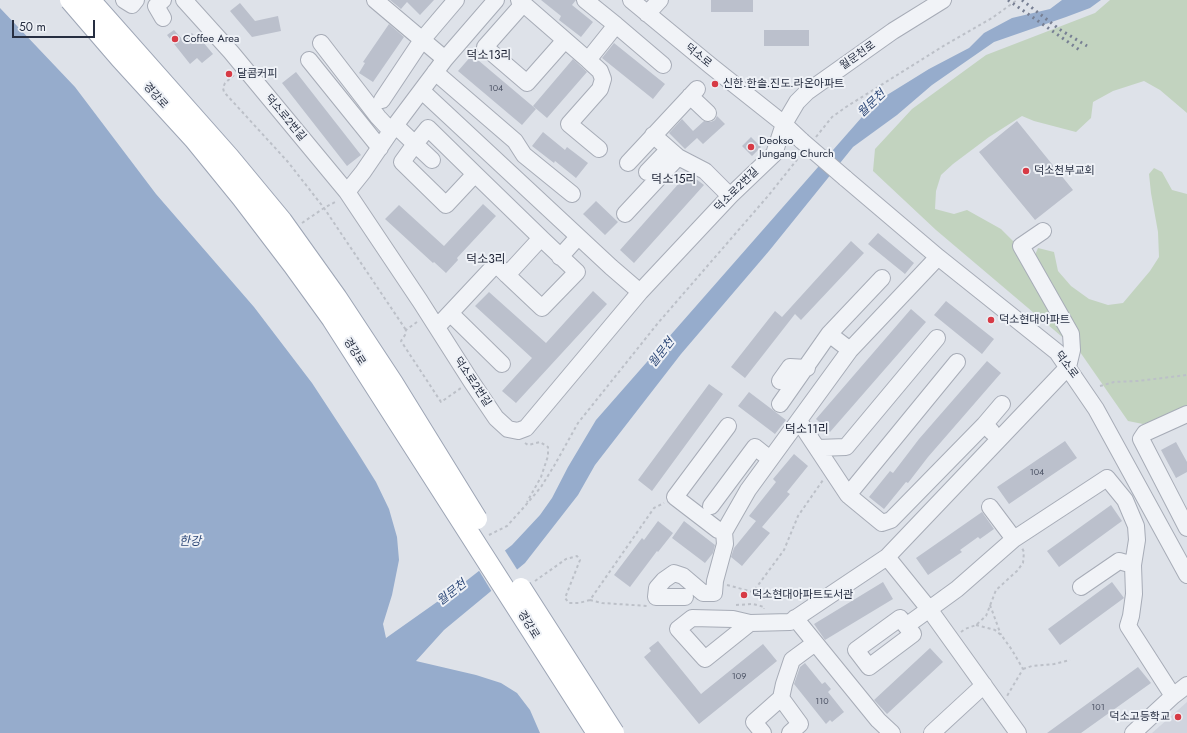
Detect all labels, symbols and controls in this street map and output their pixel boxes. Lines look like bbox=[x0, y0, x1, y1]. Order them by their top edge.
scale bar bbox=[14, 12, 97, 38]
text: 50 m bbox=[19, 18, 46, 36]
place label: Coffee Area bbox=[183, 32, 239, 46]
marker: Coffee Area bbox=[170, 34, 180, 44]
street label: 월문천로 bbox=[838, 39, 878, 73]
street label: 덕소로 bbox=[682, 41, 714, 71]
district label: 덕소13리 bbox=[466, 49, 512, 63]
place label: 달콤커피 bbox=[237, 67, 277, 81]
marker: 달콤커피 bbox=[224, 69, 234, 79]
place label: 신한.한솔.진도.라온아파트 bbox=[723, 77, 844, 91]
marker: 신한.한솔.진도.라온아파트 bbox=[710, 79, 720, 89]
street label: 경강로 bbox=[140, 80, 170, 112]
house number: 104 bbox=[489, 84, 503, 94]
water label: 월문천 bbox=[855, 87, 889, 121]
street label: 덕소로2번길 bbox=[262, 92, 308, 144]
place label: Deokso Jungang Church bbox=[759, 134, 834, 160]
marker: Deokso Jungang Church bbox=[746, 142, 756, 152]
place label: 덕소천부교회 bbox=[1034, 164, 1095, 178]
street label: 덕소로2번길 bbox=[712, 165, 762, 215]
marker: 덕소천부교회 bbox=[1021, 166, 1031, 176]
district label: 덕소15리 bbox=[651, 173, 697, 187]
district label: 덕소3리 bbox=[466, 253, 506, 267]
place label: 덕소현대아파트 bbox=[999, 313, 1070, 327]
marker: 덕소현대아파트 bbox=[986, 315, 996, 325]
street label: 경강로 bbox=[340, 336, 368, 368]
water label: 월문천 bbox=[646, 336, 678, 370]
street label: 덕소로 bbox=[1052, 349, 1080, 381]
street label: 덕소로2번길 bbox=[451, 355, 493, 409]
district label: 덕소11리 bbox=[785, 423, 829, 437]
house number: 104 bbox=[1030, 468, 1044, 478]
water label: 한강 bbox=[179, 535, 201, 549]
water label: 월문천 bbox=[435, 577, 469, 609]
place label: 덕소현대아파트도서관 bbox=[752, 588, 853, 602]
marker: 덕소현대아파트도서관 bbox=[739, 590, 749, 600]
street label: 경강로 bbox=[514, 609, 542, 641]
house number: 109 bbox=[732, 672, 746, 682]
house number: 110 bbox=[815, 697, 829, 707]
house number: 101 bbox=[1091, 703, 1105, 713]
place label: 덕소고등학교 bbox=[1109, 710, 1170, 724]
marker: 덕소고등학교 bbox=[1173, 712, 1183, 722]

